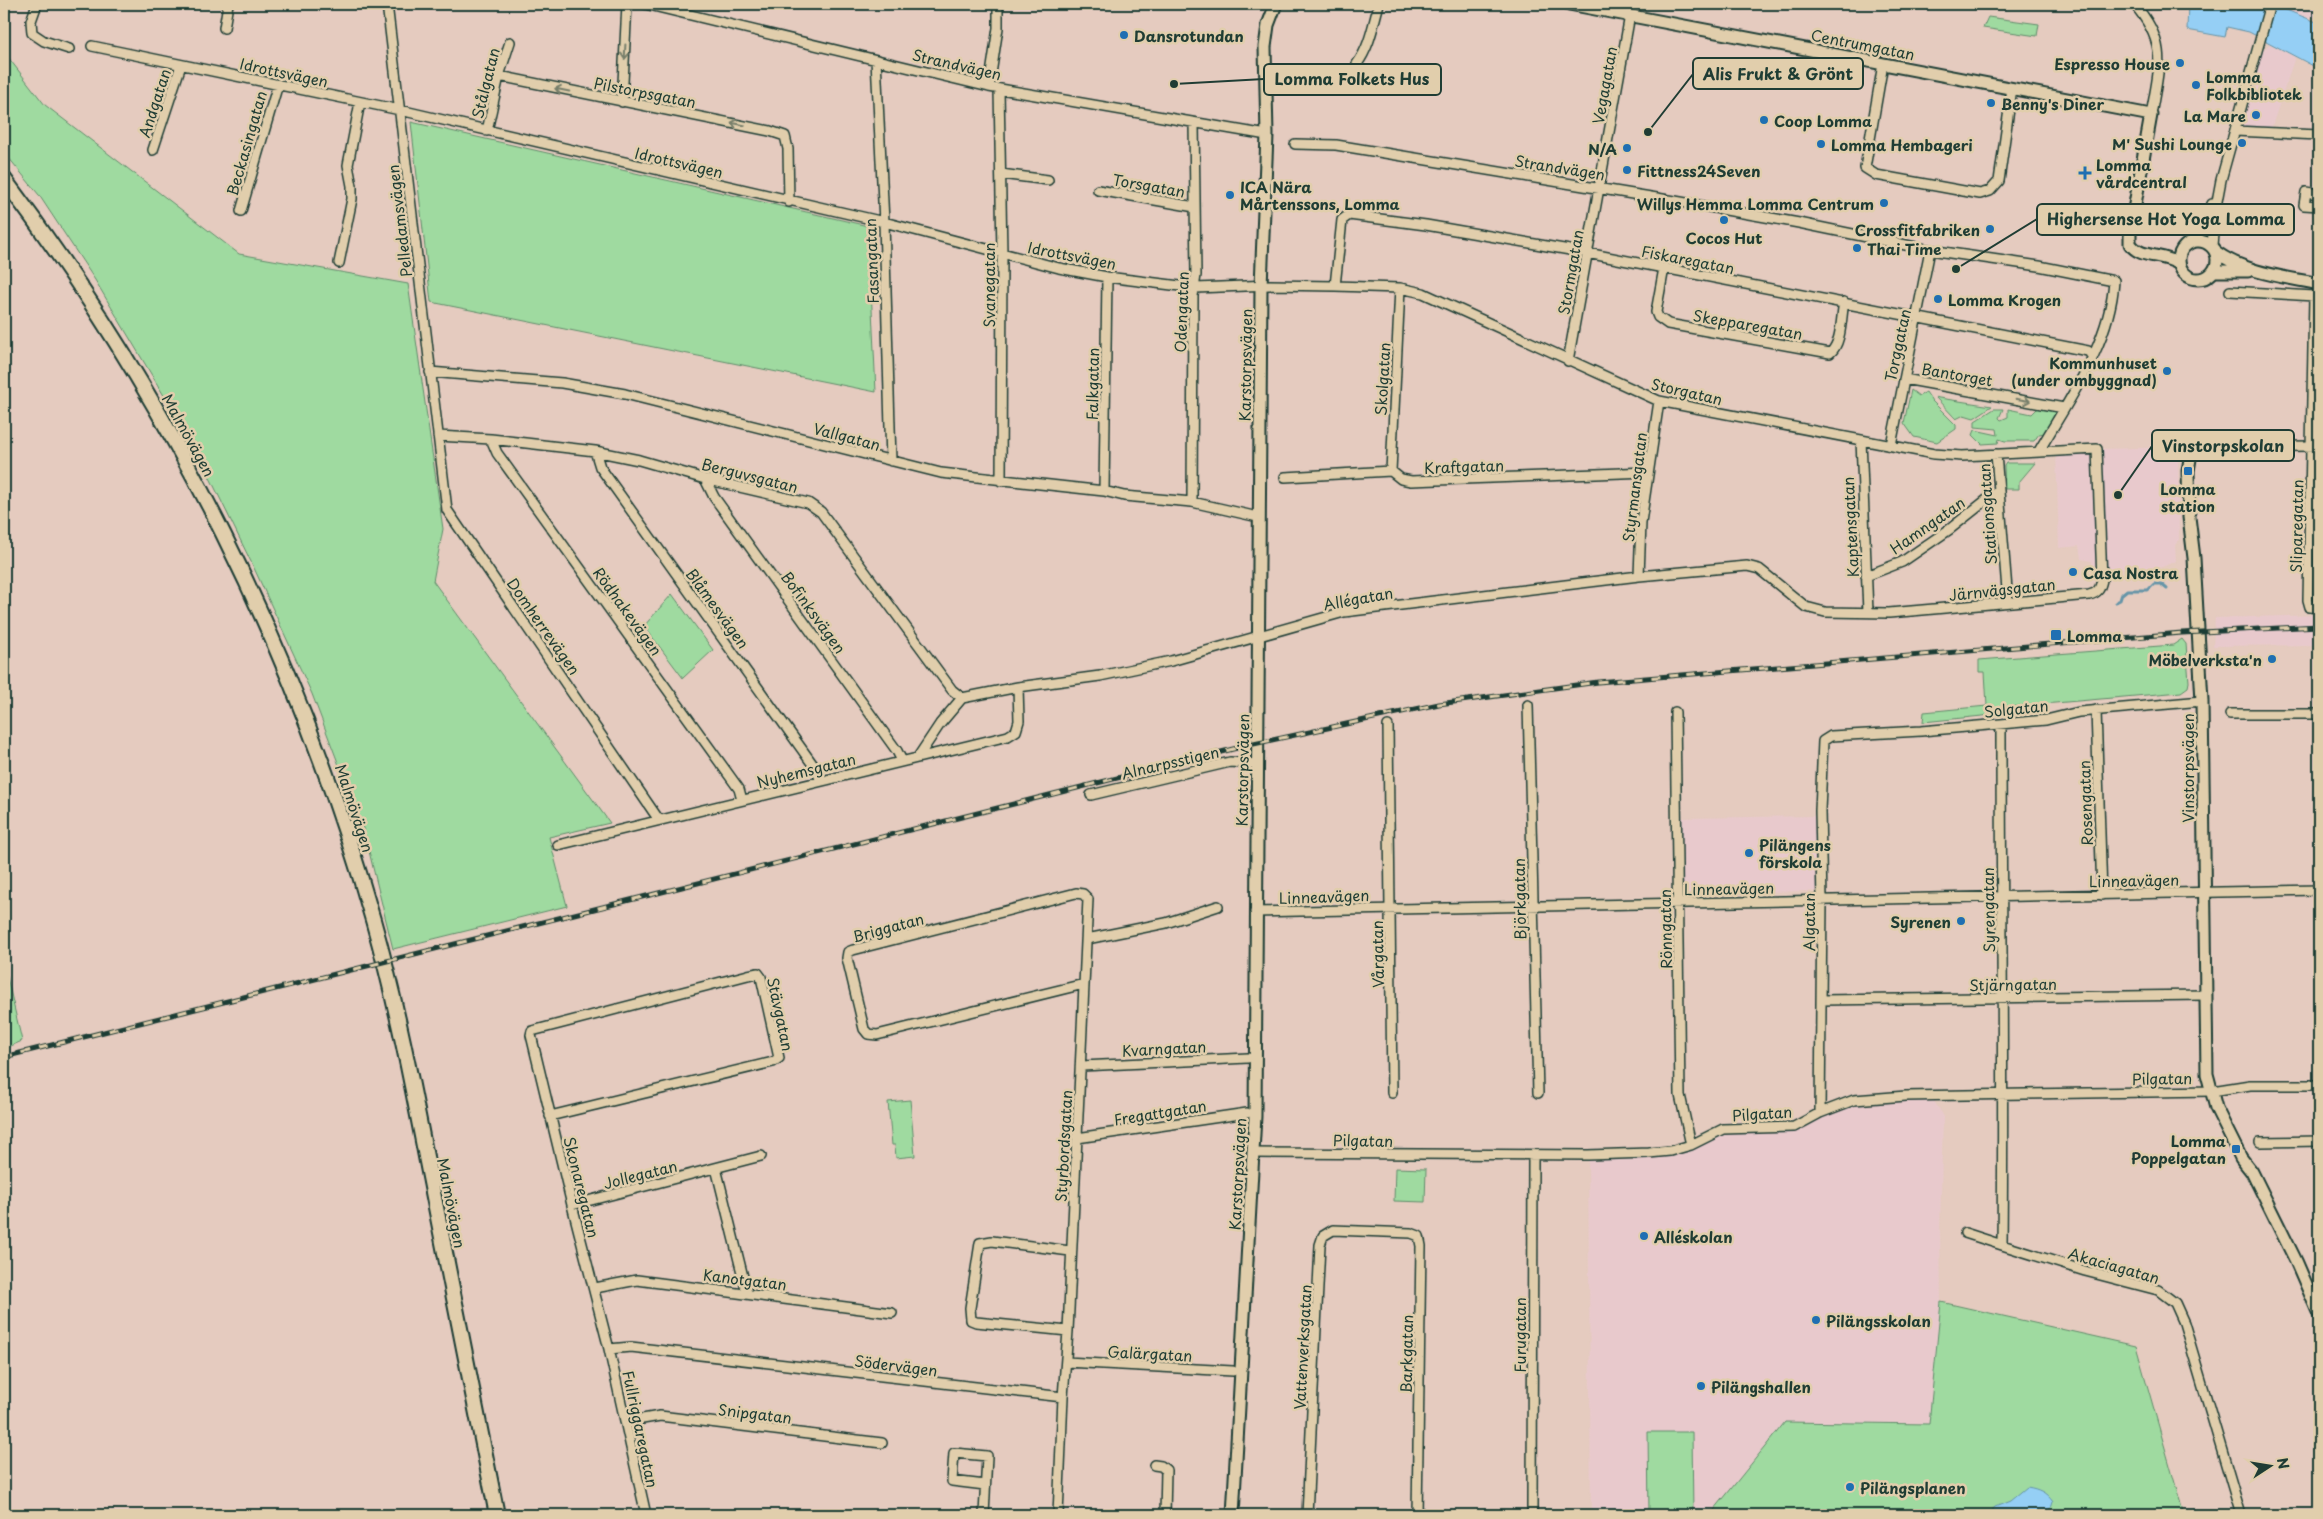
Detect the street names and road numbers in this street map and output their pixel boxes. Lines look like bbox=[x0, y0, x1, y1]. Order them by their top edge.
street label: Centrumgatan bbox=[1809, 23, 1917, 65]
street label: Strandvägen bbox=[910, 43, 1004, 85]
street label: Vegagatan bbox=[1586, 44, 1622, 126]
street label: Stålgatan bbox=[465, 45, 505, 121]
street label: Idrottsvägen bbox=[238, 51, 330, 93]
street label: Andgatan bbox=[132, 66, 176, 140]
street label: Pilstorpsgatan bbox=[592, 71, 698, 113]
street label: Beckasingatan bbox=[220, 88, 272, 198]
street label: Idrottsvägen bbox=[633, 141, 725, 183]
street label: Strandvägen bbox=[1513, 149, 1607, 185]
street label: Pelledamsvägen bbox=[381, 163, 417, 279]
street label: Torsgatan bbox=[1111, 167, 1187, 203]
street label: Fasangatan bbox=[858, 218, 884, 304]
street label: Stormgatan bbox=[1551, 228, 1589, 316]
street label: Idrottsvägen bbox=[1026, 235, 1118, 275]
street label: Fiskaregatan bbox=[1640, 239, 1736, 279]
street label: Svanegatan bbox=[977, 243, 1000, 327]
street label: Odengatan bbox=[1168, 271, 1194, 353]
street label: Skepparegatan bbox=[1692, 303, 1804, 345]
street label: Torggatan bbox=[1878, 307, 1916, 383]
street label: Karstorpsvägen bbox=[1233, 308, 1257, 422]
street label: Skolgatan bbox=[1369, 342, 1395, 416]
street label: Falkgatan bbox=[1080, 348, 1104, 420]
street label: Bantorget bbox=[1920, 356, 1994, 392]
street label: Storgatan bbox=[1649, 372, 1725, 410]
street label: Malmövägen bbox=[157, 389, 221, 481]
street label: Vallgatan bbox=[811, 416, 883, 456]
street label: Styrmansgatan bbox=[1616, 431, 1652, 543]
street label: Berguvsgatan bbox=[699, 452, 801, 498]
street label: Kraftgatan bbox=[1424, 453, 1504, 479]
street label: Stationsgatan bbox=[1972, 463, 2002, 565]
street label: Kaptensgatan bbox=[1836, 476, 1864, 578]
street label: Sliparegatan bbox=[2284, 479, 2308, 573]
street label: Hamngatan bbox=[1885, 491, 1969, 559]
street label: Rödhakevägen bbox=[588, 562, 668, 660]
street label: Blåmesvägen bbox=[681, 563, 755, 653]
street label: Bofinksvägen bbox=[776, 566, 852, 658]
street label: Järnvägsgatan bbox=[1948, 572, 2056, 606]
street label: Domherrevägen bbox=[502, 573, 586, 679]
street label: Allégatan bbox=[1321, 581, 1395, 615]
street label: Solgatan bbox=[1983, 693, 2049, 723]
street label: Karstorpsvägen bbox=[1230, 713, 1254, 827]
street label: Vinstorpsvägen bbox=[2176, 713, 2199, 823]
street label: Alnarpsstigen bbox=[1119, 740, 1221, 784]
street label: Nyhemsgatan bbox=[754, 747, 858, 793]
street label: Rosengatan bbox=[2072, 760, 2098, 846]
street label: Malmövägen bbox=[330, 761, 380, 855]
street label: Björkgatan bbox=[1507, 858, 1531, 940]
street label: Syrengatan bbox=[1976, 867, 2000, 953]
street label: Linneavägen bbox=[2089, 868, 2179, 892]
street label: Linneavägen bbox=[1684, 876, 1774, 900]
street label: Linneavägen bbox=[1278, 883, 1370, 909]
street label: Rönngatan bbox=[1653, 889, 1677, 969]
street label: Algatan bbox=[1797, 893, 1820, 951]
street label: Briggatan bbox=[850, 906, 926, 948]
street label: Vårgatan bbox=[1365, 920, 1389, 988]
street label: Stjärngatan bbox=[1969, 972, 2057, 996]
street label: Stävgatan bbox=[762, 975, 800, 1053]
street label: Kvarngatan bbox=[1121, 1034, 1207, 1062]
street label: Pilgatan bbox=[2132, 1066, 2192, 1090]
street label: Styrbordsgatan bbox=[1049, 1089, 1077, 1203]
street label: Fregattgatan bbox=[1112, 1093, 1208, 1131]
street label: Pilgatan bbox=[1731, 1099, 1793, 1127]
street label: Karstorpsvägen bbox=[1223, 1117, 1251, 1231]
street label: Pilgatan bbox=[1333, 1128, 1393, 1152]
street label: Skonaregatan bbox=[558, 1134, 606, 1240]
street label: Jollegatan bbox=[601, 1154, 679, 1194]
street label: Malmövägen bbox=[432, 1156, 472, 1250]
street label: Akaciagatan bbox=[2066, 1241, 2162, 1289]
street label: Kanotgatan bbox=[702, 1262, 788, 1296]
street label: Vattenverksgatan bbox=[1287, 1284, 1317, 1410]
street label: Furugatan bbox=[1508, 1297, 1531, 1373]
street label: Barkgatan bbox=[1394, 1314, 1418, 1394]
street label: Galärgatan bbox=[1107, 1339, 1193, 1367]
street label: Södervägen bbox=[853, 1348, 939, 1382]
street label: Fullriggaregatan bbox=[617, 1368, 665, 1490]
street label: Snipgatan bbox=[717, 1397, 793, 1429]

